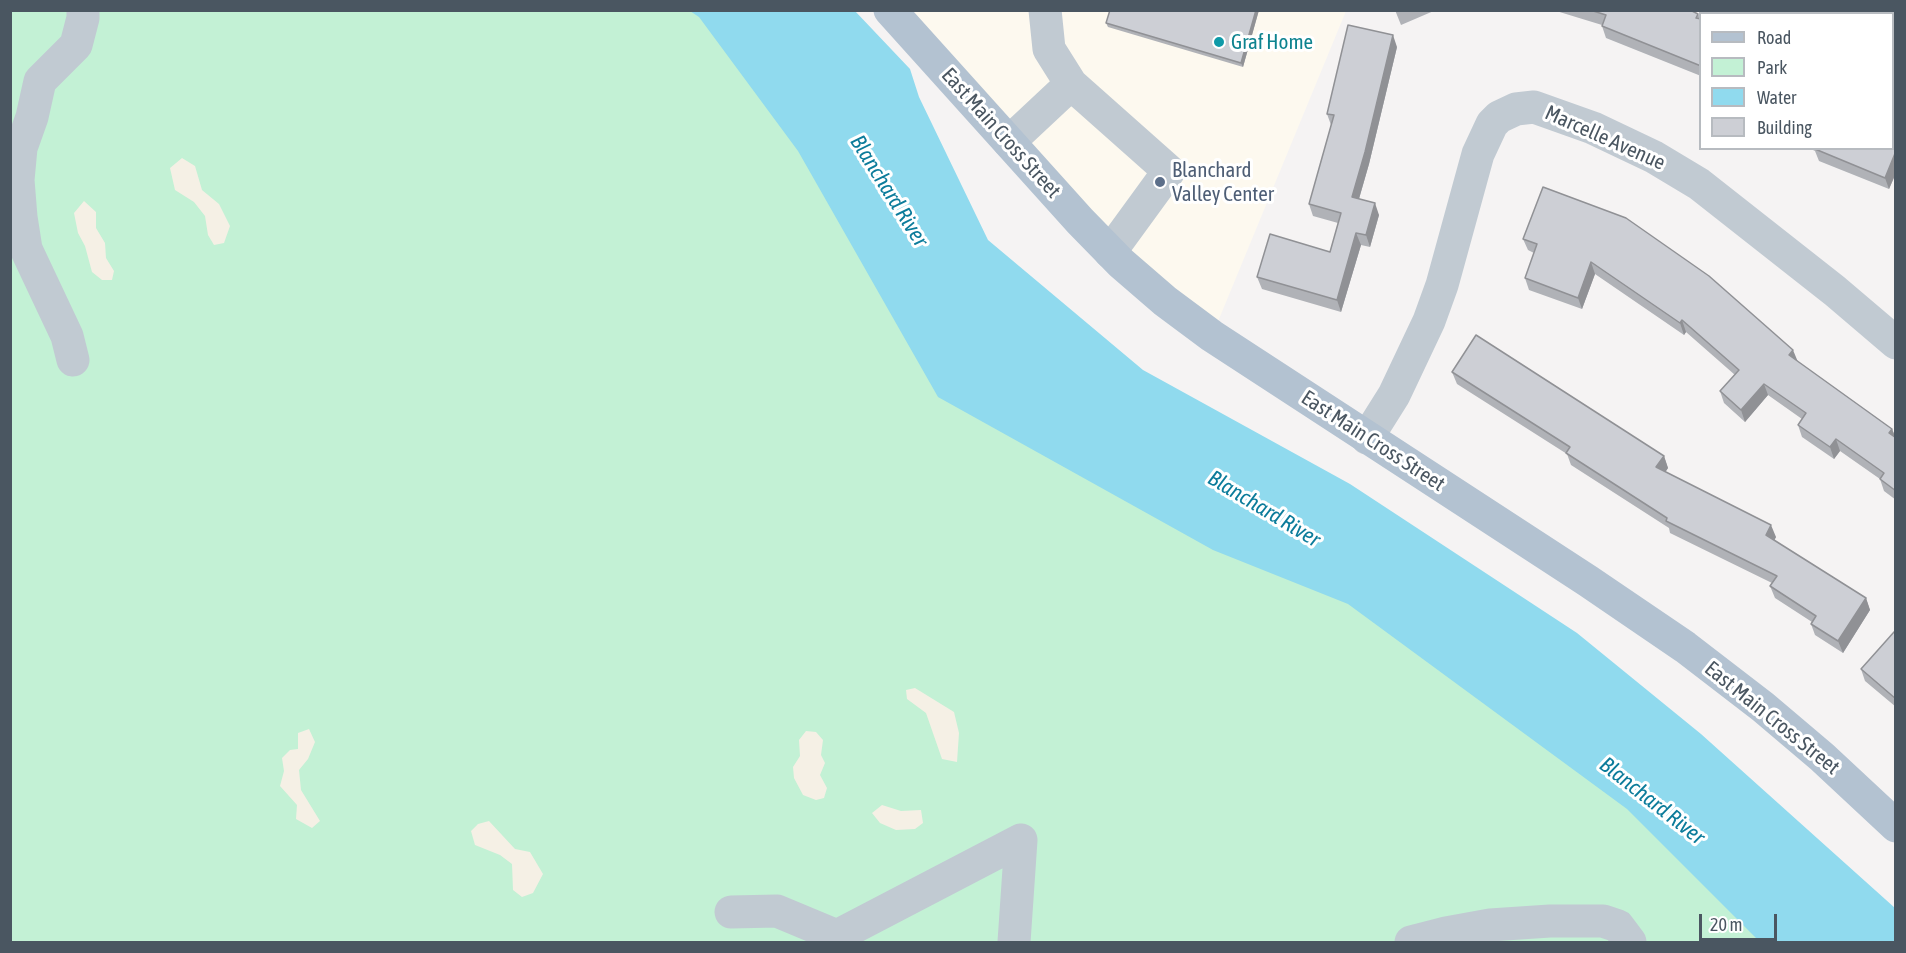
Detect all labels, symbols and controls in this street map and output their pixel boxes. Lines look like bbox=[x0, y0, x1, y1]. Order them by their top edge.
legend bbox=[1699, 12, 1894, 150]
text: Road bbox=[1757, 27, 1791, 48]
place label: Graf Home bbox=[1231, 29, 1313, 55]
marker: Graf Home bbox=[1212, 35, 1226, 49]
text: Park bbox=[1757, 57, 1787, 78]
street label: East Main Cross Street bbox=[936, 63, 1066, 203]
text: Water bbox=[1757, 87, 1796, 108]
street label: Marcelle Avenue bbox=[1541, 100, 1669, 176]
text: Building bbox=[1757, 117, 1812, 138]
water label: Blanchard River bbox=[844, 130, 934, 252]
place label: Blanchard Valley Center bbox=[1172, 157, 1274, 207]
marker: Blanchard Valley Center bbox=[1153, 175, 1167, 189]
street label: East Main Cross Street bbox=[1296, 385, 1450, 497]
water label: Blanchard River bbox=[1203, 465, 1325, 553]
street label: East Main Cross Street bbox=[1700, 656, 1844, 780]
water label: Blanchard River bbox=[1594, 752, 1710, 850]
scale bar bbox=[1702, 902, 1780, 940]
text: 20 m bbox=[1710, 914, 1742, 935]

